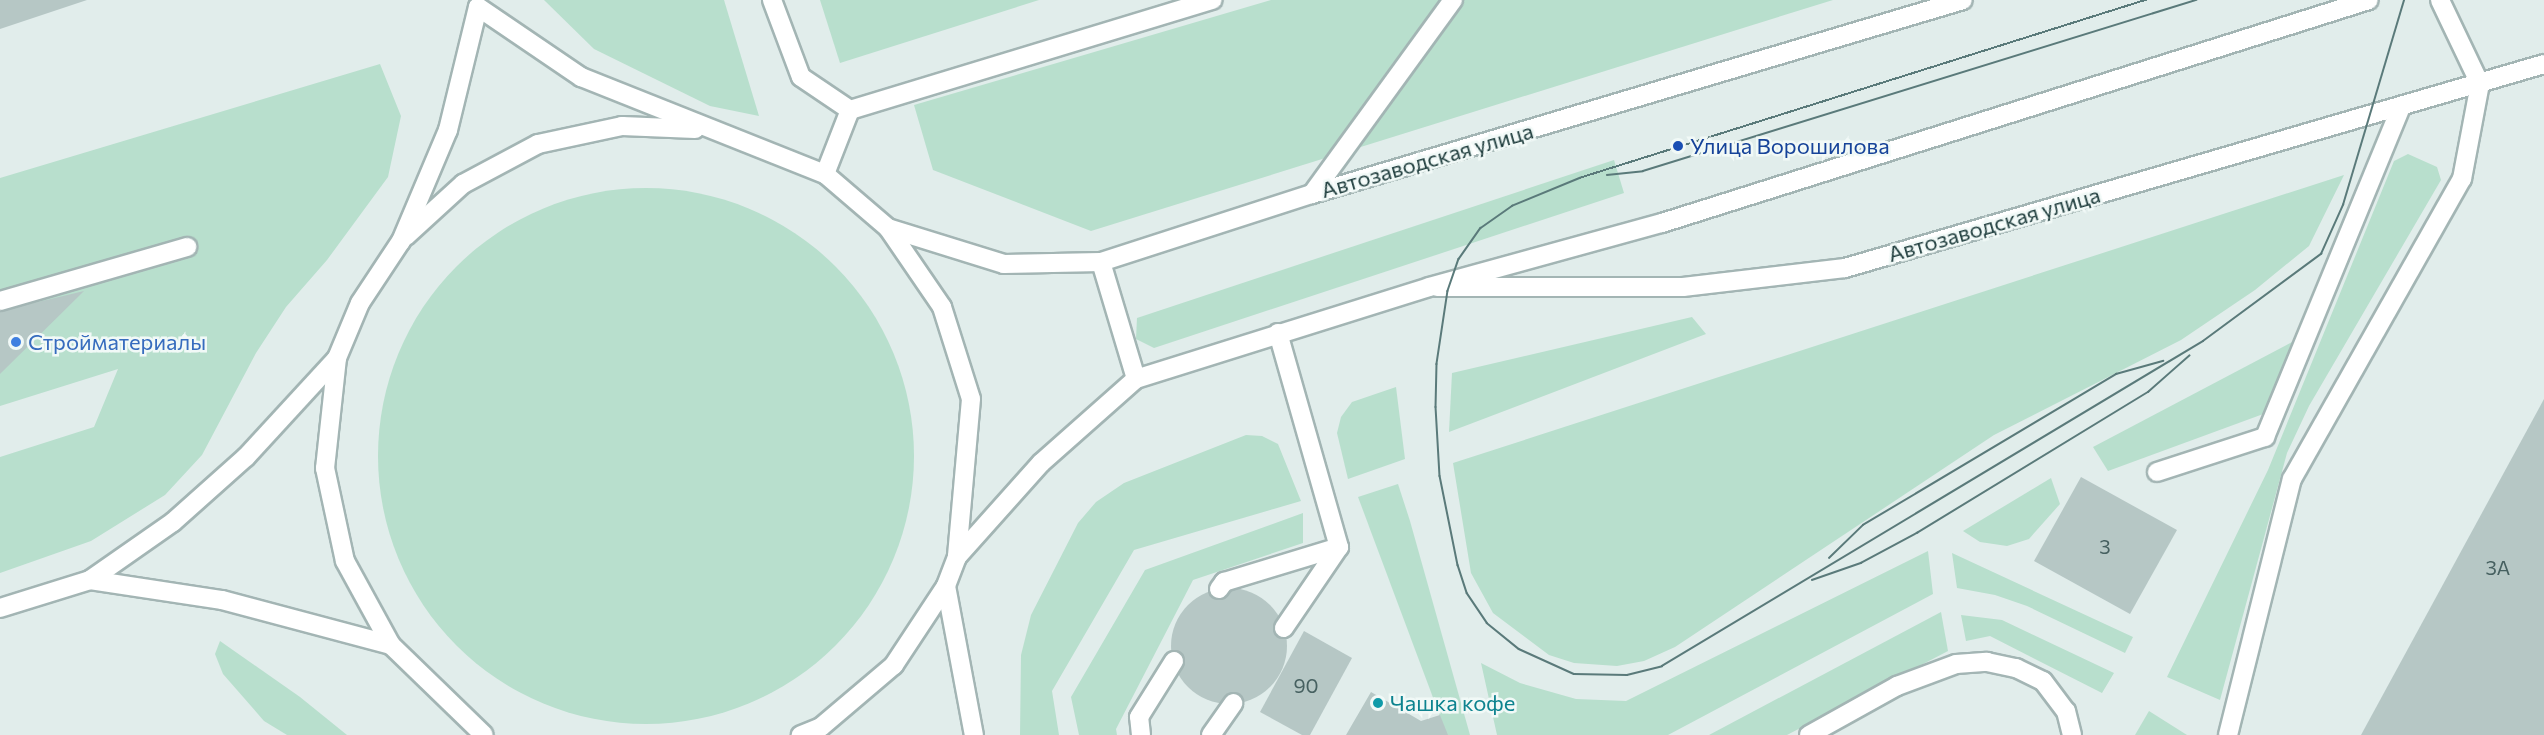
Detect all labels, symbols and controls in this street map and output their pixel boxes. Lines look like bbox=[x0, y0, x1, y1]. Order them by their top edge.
street label: Автозаводская улица bbox=[1318, 117, 1536, 203]
place label: Улица Ворошилова bbox=[1690, 133, 1890, 159]
marker: Улица Ворошилова bbox=[1671, 139, 1685, 153]
street label: Автозаводская улица bbox=[1885, 181, 2103, 267]
place label: Стройматериалы bbox=[28, 329, 206, 355]
marker: Стройматериалы bbox=[9, 335, 23, 349]
house number: 3 bbox=[2099, 534, 2111, 558]
house number: 3А bbox=[2486, 555, 2510, 579]
house number: 90 bbox=[1293, 673, 1319, 697]
place label: Чашка кофе bbox=[1390, 690, 1515, 716]
marker: Чашка кофе bbox=[1371, 696, 1385, 710]

